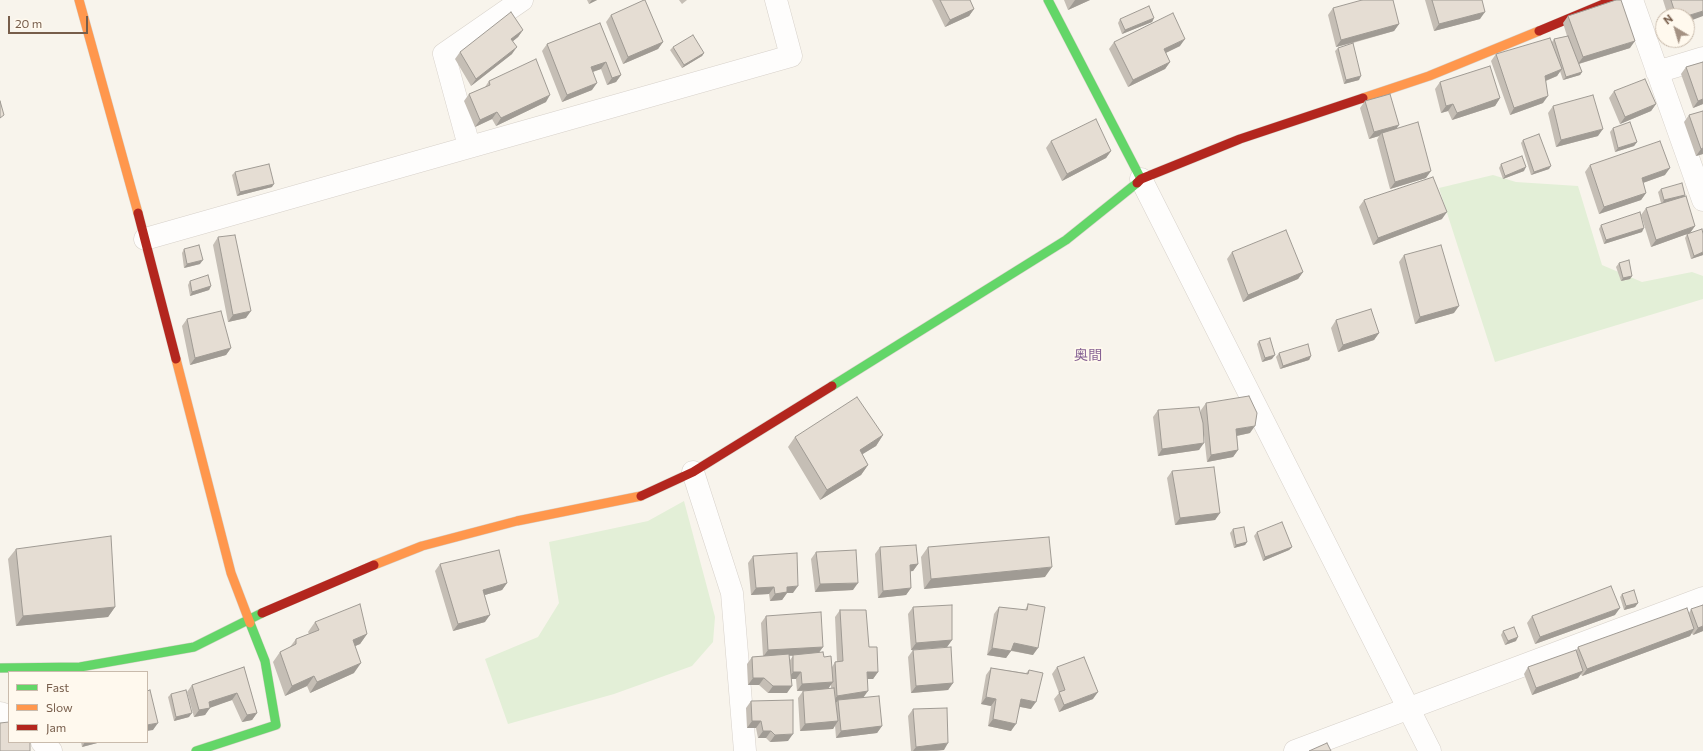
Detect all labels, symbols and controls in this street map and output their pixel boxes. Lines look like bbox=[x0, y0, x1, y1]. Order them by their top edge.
scale bar bbox=[10, 8, 90, 34]
north arrow bbox=[1655, 8, 1695, 48]
text: N bbox=[1661, 11, 1675, 27]
text: 20 m bbox=[15, 16, 42, 30]
district label: 奥間 bbox=[1074, 347, 1102, 363]
legend bbox=[8, 671, 148, 743]
text: Fast bbox=[46, 680, 69, 694]
text: Slow bbox=[46, 700, 73, 714]
text: Jam bbox=[46, 720, 66, 734]

